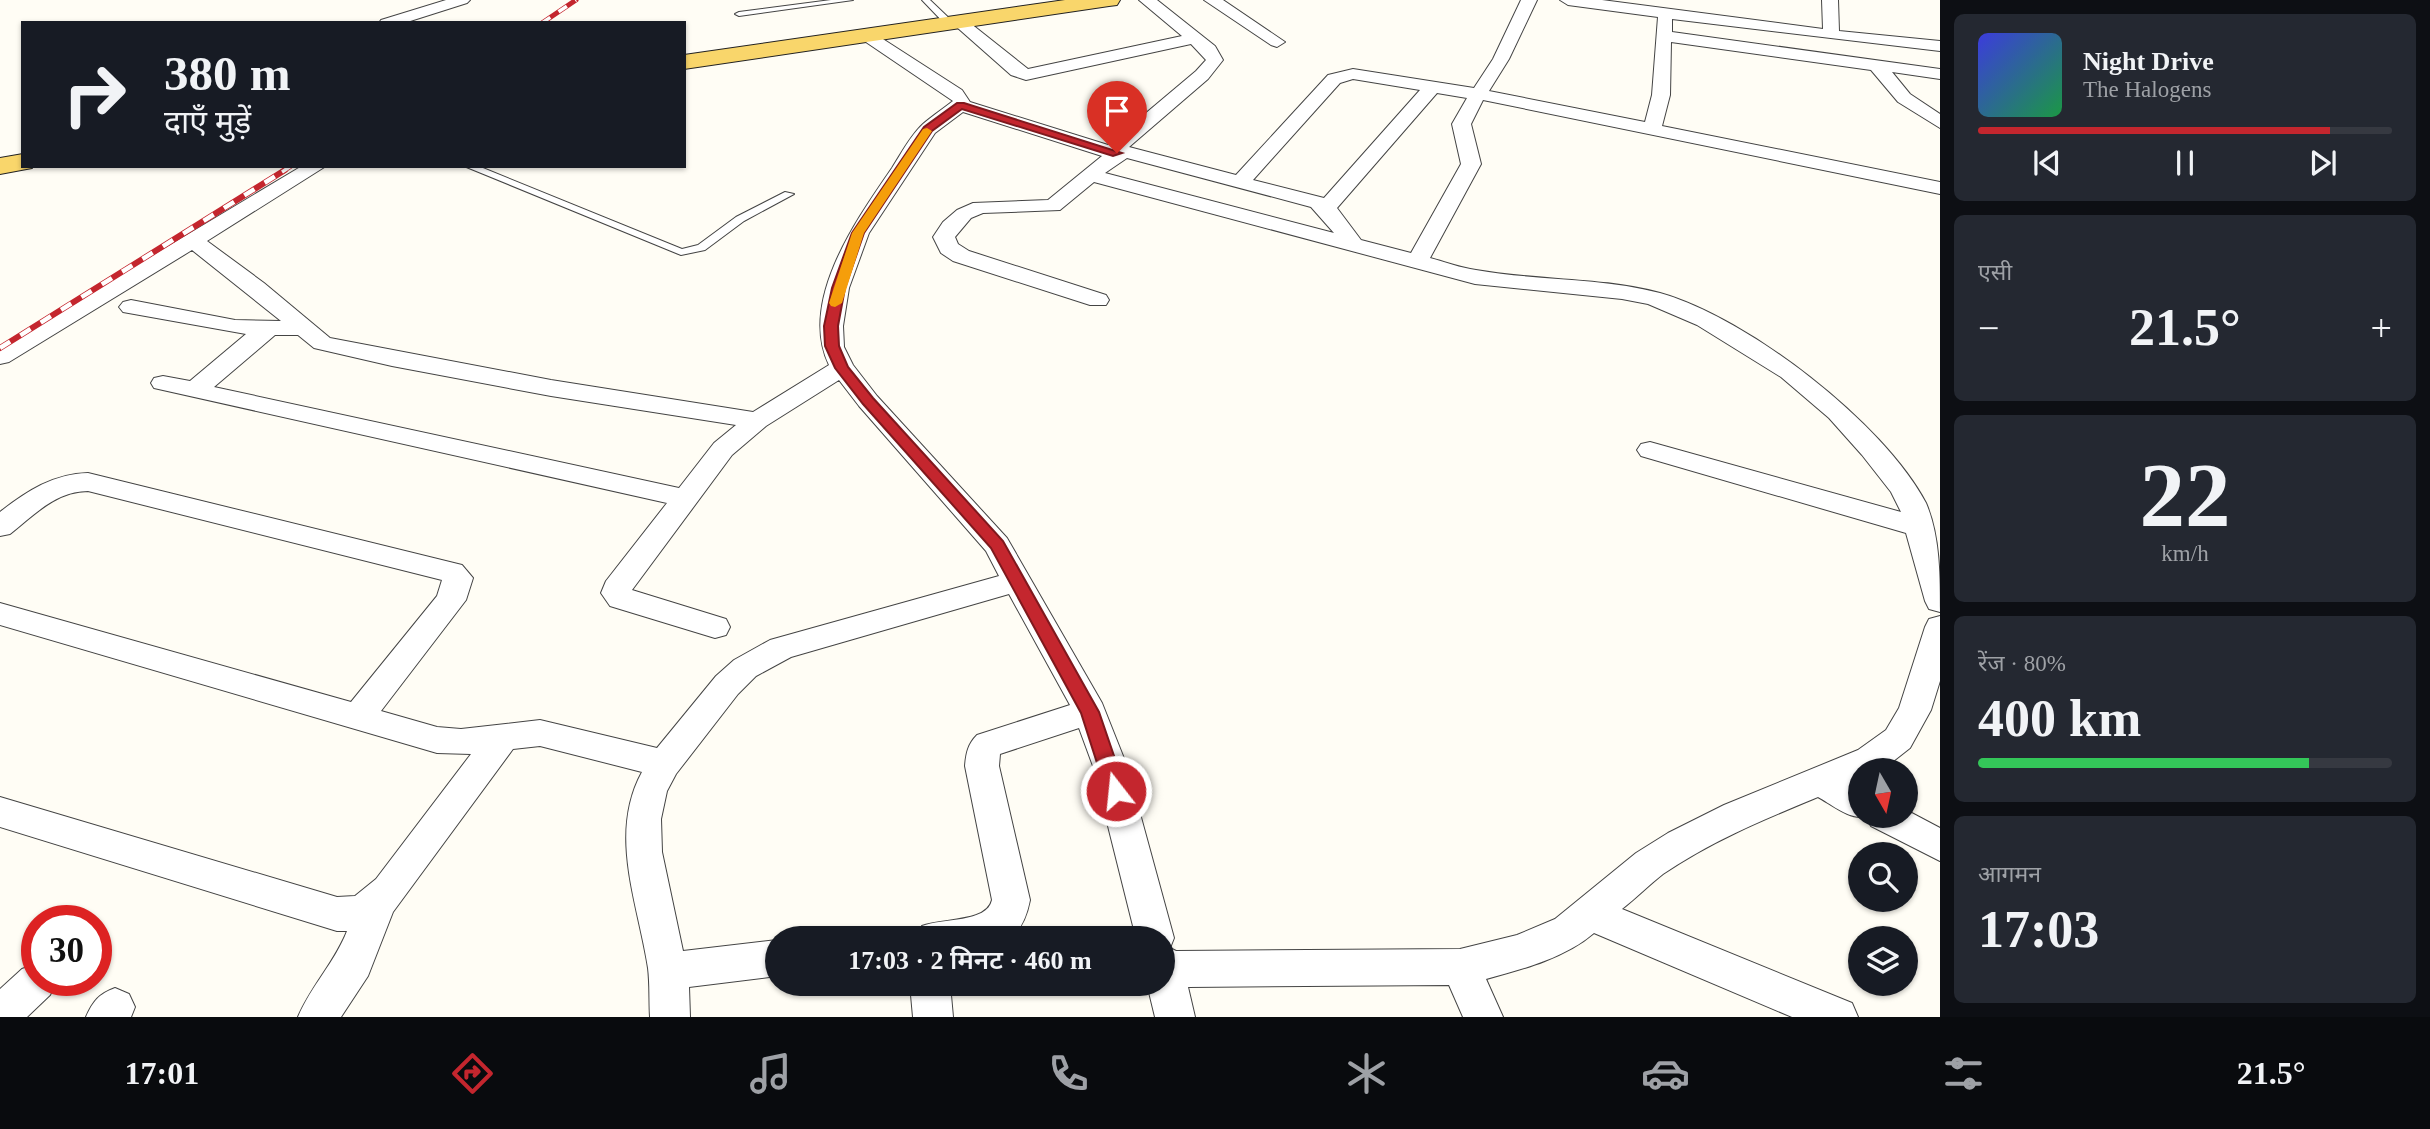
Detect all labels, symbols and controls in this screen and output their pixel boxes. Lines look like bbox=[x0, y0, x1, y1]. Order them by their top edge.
text: 380 m bbox=[164, 46, 291, 101]
text: Night Drive bbox=[2083, 47, 2214, 76]
icon: right bbox=[49, 49, 140, 140]
text: The Halogens bbox=[2083, 77, 2211, 102]
pin bbox=[1087, 81, 1147, 153]
icon: arrive bbox=[1098, 92, 1136, 130]
text: दाएँ मुड़ें bbox=[164, 104, 251, 140]
icon: previous bbox=[2028, 144, 2066, 182]
icon: pause bbox=[2166, 144, 2204, 182]
icon: next bbox=[2304, 144, 2342, 182]
text: एसी bbox=[1978, 260, 2012, 285]
text: 21.5° bbox=[2129, 299, 2241, 356]
text: − bbox=[1978, 307, 1999, 349]
text: + bbox=[2371, 307, 2392, 349]
text: 22 bbox=[2140, 445, 2231, 546]
text: km/h bbox=[2161, 541, 2209, 566]
text: रेंज · 80% bbox=[1978, 651, 2066, 676]
text: 400 km bbox=[1978, 690, 2141, 747]
position arrow bbox=[1079, 754, 1153, 828]
north arrow bbox=[1848, 758, 1918, 828]
map controls bbox=[1848, 758, 1918, 996]
button: search bbox=[1848, 842, 1918, 912]
text: आगमन bbox=[1978, 862, 2041, 887]
text: 17:03 bbox=[1978, 901, 2099, 958]
speed limit sign: 30 bbox=[21, 905, 112, 996]
button: layers bbox=[1848, 926, 1918, 996]
text: 17:03 · 2 मिनट · 460 m bbox=[848, 946, 1092, 975]
icon: directions bbox=[448, 1049, 497, 1098]
icon: music bbox=[746, 1049, 795, 1098]
icon: phone bbox=[1044, 1049, 1093, 1098]
icon: climate bbox=[1342, 1049, 1391, 1098]
icon: car bbox=[1641, 1049, 1690, 1098]
icon: filters bbox=[1939, 1049, 1988, 1098]
text: 17:01 bbox=[125, 1055, 199, 1091]
text: 21.5° bbox=[2237, 1055, 2305, 1091]

